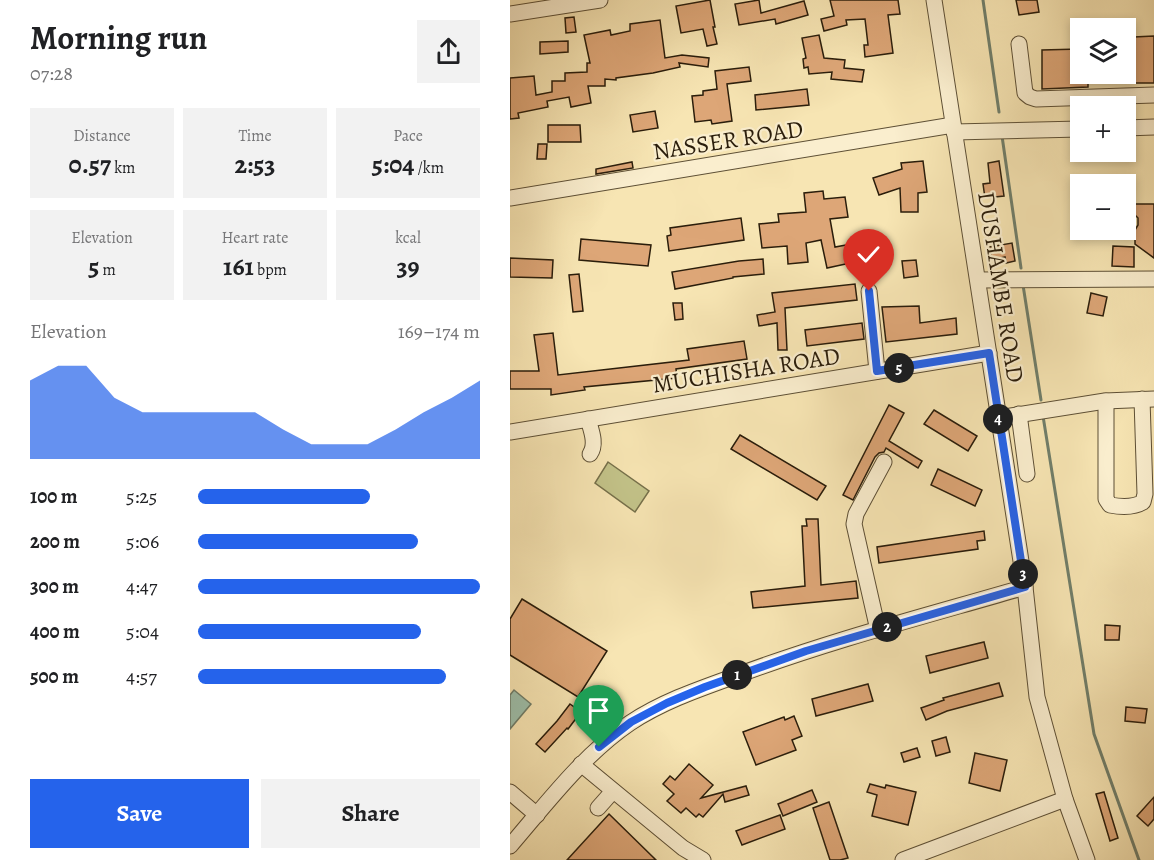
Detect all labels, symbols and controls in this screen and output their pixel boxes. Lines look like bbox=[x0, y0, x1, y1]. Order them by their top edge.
text: Morning run bbox=[30, 15, 207, 60]
map controls bbox=[1070, 18, 1136, 240]
button: layers bbox=[1070, 18, 1136, 84]
button: share bbox=[417, 20, 480, 83]
text: 07:28 bbox=[30, 60, 73, 87]
button: + bbox=[1070, 96, 1136, 162]
street label: NASSER ROAD bbox=[651, 112, 805, 168]
text: Distance bbox=[73, 125, 131, 147]
text: Time bbox=[238, 125, 272, 147]
text: Pace bbox=[393, 125, 423, 147]
text: 0.57 bbox=[69, 147, 111, 182]
text: 2:53 bbox=[234, 147, 276, 182]
text: 5:04 bbox=[372, 147, 414, 182]
text: km bbox=[111, 157, 135, 179]
text: /km bbox=[414, 157, 444, 179]
button: − bbox=[1070, 174, 1136, 240]
street label: DUSHAMBE ROAD bbox=[970, 189, 1032, 385]
text: Elevation bbox=[71, 227, 133, 249]
text: Heart rate bbox=[222, 227, 288, 249]
text: kcal bbox=[395, 227, 421, 249]
pin bbox=[843, 229, 894, 291]
icon: check bbox=[852, 238, 885, 271]
text: 5 bbox=[88, 249, 99, 284]
text: 161 bbox=[223, 249, 254, 284]
text: 39 bbox=[396, 249, 420, 284]
text: m bbox=[99, 259, 116, 281]
text: bpm bbox=[254, 259, 287, 281]
text: Elevation bbox=[30, 318, 107, 345]
text: 169–174 m bbox=[398, 318, 480, 345]
street label: MUCHISHA ROAD bbox=[650, 339, 842, 401]
pin: 5 bbox=[884, 353, 914, 383]
text: 5 bbox=[896, 357, 902, 379]
pin: 4 bbox=[983, 404, 1013, 434]
text: 4 bbox=[994, 408, 1002, 430]
text: 100 m bbox=[30, 483, 78, 510]
text: 5:25 bbox=[126, 483, 157, 510]
text: 200 m bbox=[30, 528, 80, 555]
text: 5:06 bbox=[126, 528, 159, 555]
pin: 3 bbox=[1008, 559, 1038, 589]
text: 3 bbox=[1020, 563, 1026, 585]
text: 300 m bbox=[30, 573, 79, 600]
text: 4:47 bbox=[126, 573, 157, 600]
pin: 2 bbox=[872, 612, 902, 642]
text: 2 bbox=[883, 616, 891, 638]
text: 400 m bbox=[30, 618, 80, 645]
text: 5:04 bbox=[126, 618, 159, 645]
pin: 1 bbox=[722, 660, 752, 690]
text: 500 m bbox=[30, 663, 79, 690]
text: 4:57 bbox=[126, 663, 157, 690]
text: 1 bbox=[734, 664, 740, 686]
pin bbox=[573, 685, 624, 747]
icon: arrive bbox=[582, 694, 615, 727]
button: Save bbox=[30, 779, 249, 848]
button: Share bbox=[261, 779, 480, 848]

